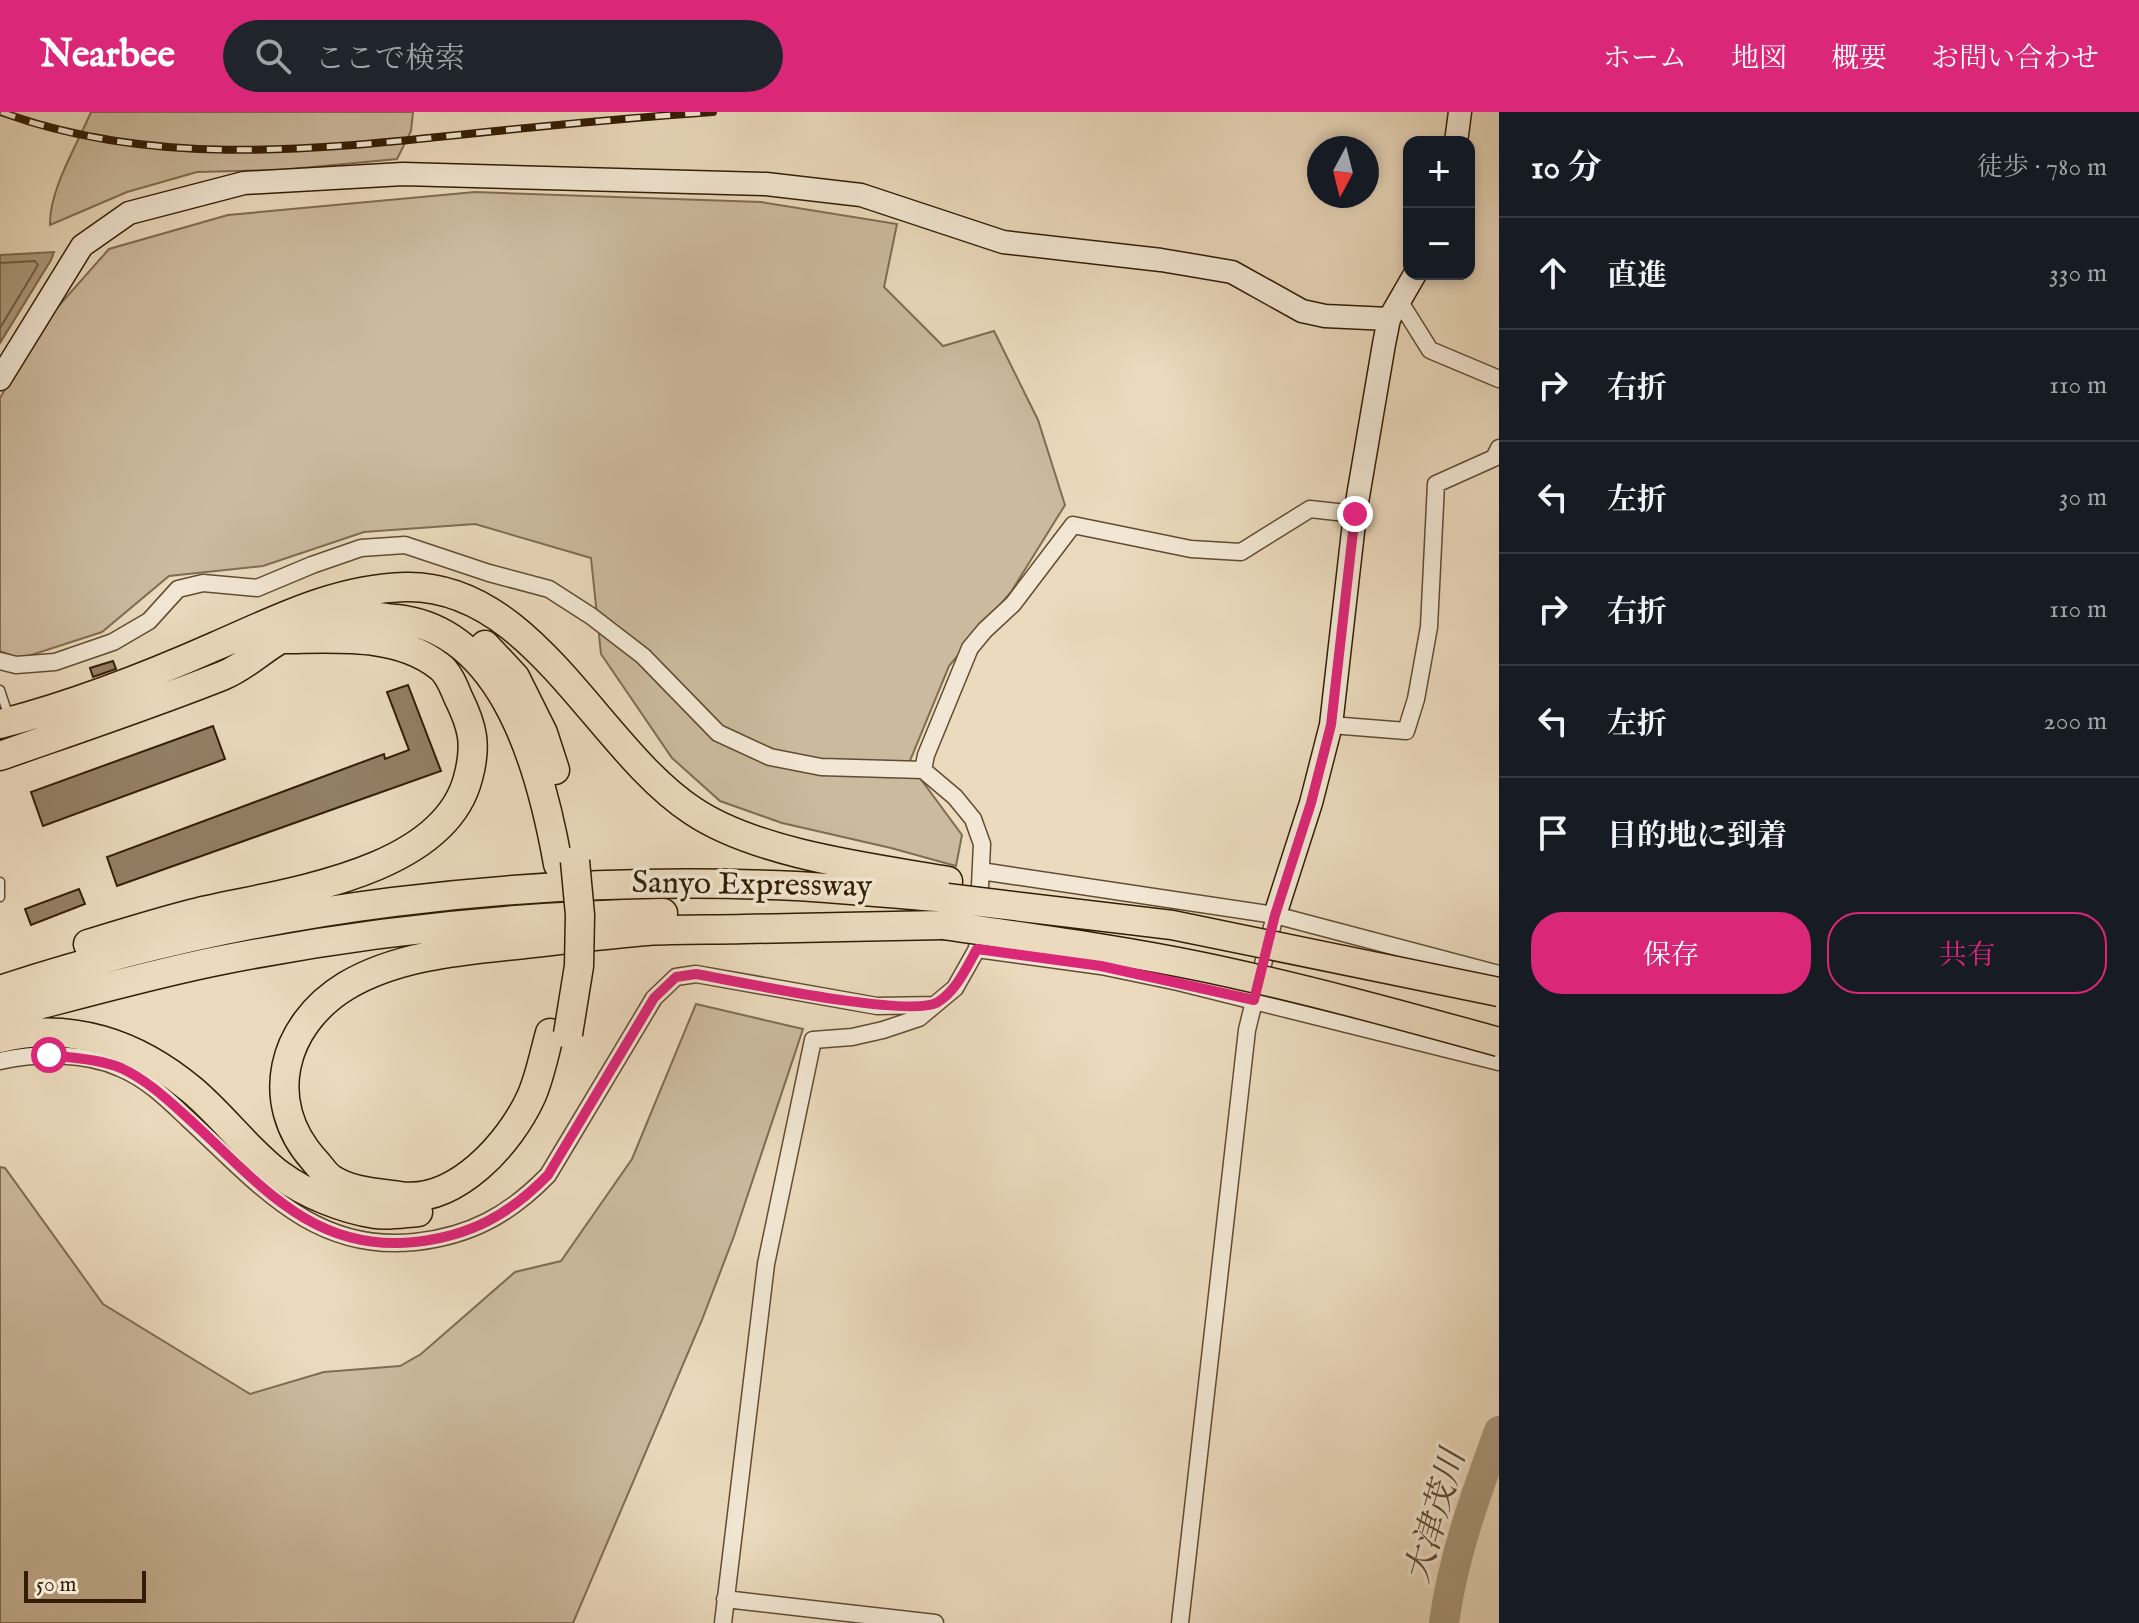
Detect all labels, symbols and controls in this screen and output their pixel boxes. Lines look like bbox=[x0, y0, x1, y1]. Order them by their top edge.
search box bbox=[223, 20, 783, 92]
text: Nearbee bbox=[40, 32, 175, 80]
icon: search bbox=[251, 34, 295, 78]
text: ここで検索 bbox=[315, 41, 465, 79]
text: ホーム bbox=[1603, 42, 1687, 77]
text: 地図 bbox=[1731, 42, 1787, 77]
text: 概要 bbox=[1831, 42, 1887, 77]
text: お問い合わせ bbox=[1931, 42, 2099, 77]
north arrow bbox=[1307, 136, 1379, 208]
map controls bbox=[1403, 136, 1475, 280]
button: + bbox=[1403, 136, 1475, 208]
text: 10 分 bbox=[1531, 147, 1602, 190]
text: 徒歩 · 780 m bbox=[1977, 151, 2107, 184]
button: − bbox=[1403, 208, 1475, 280]
icon: ahead bbox=[1531, 251, 1575, 295]
text: 330 m bbox=[2049, 257, 2107, 290]
text: 直進 bbox=[1607, 258, 1667, 296]
icon: right bbox=[1531, 363, 1575, 407]
text: 110 m bbox=[2049, 369, 2107, 402]
text: 右折 bbox=[1607, 370, 1667, 408]
icon: left bbox=[1531, 475, 1575, 519]
text: 30 m bbox=[2059, 481, 2107, 514]
text: 左折 bbox=[1607, 482, 1667, 520]
route end bbox=[1337, 496, 1373, 532]
icon: right bbox=[1531, 587, 1575, 631]
text: 110 m bbox=[2049, 593, 2107, 626]
text: 右折 bbox=[1607, 594, 1667, 632]
icon: left bbox=[1531, 699, 1575, 743]
text: 200 m bbox=[2043, 705, 2107, 738]
text: 左折 bbox=[1607, 706, 1667, 744]
icon: arrive bbox=[1531, 811, 1575, 855]
text: 目的地に到着 bbox=[1607, 818, 1787, 856]
street label: Sanyo Expressway bbox=[631, 863, 873, 908]
button: 保存 bbox=[1531, 912, 1811, 994]
button: 共有 bbox=[1827, 912, 2107, 994]
route start bbox=[31, 1037, 67, 1073]
water label: 大津茂川 bbox=[1397, 1442, 1477, 1588]
scale bar bbox=[24, 1567, 146, 1603]
text: 50 m bbox=[36, 1571, 77, 1599]

